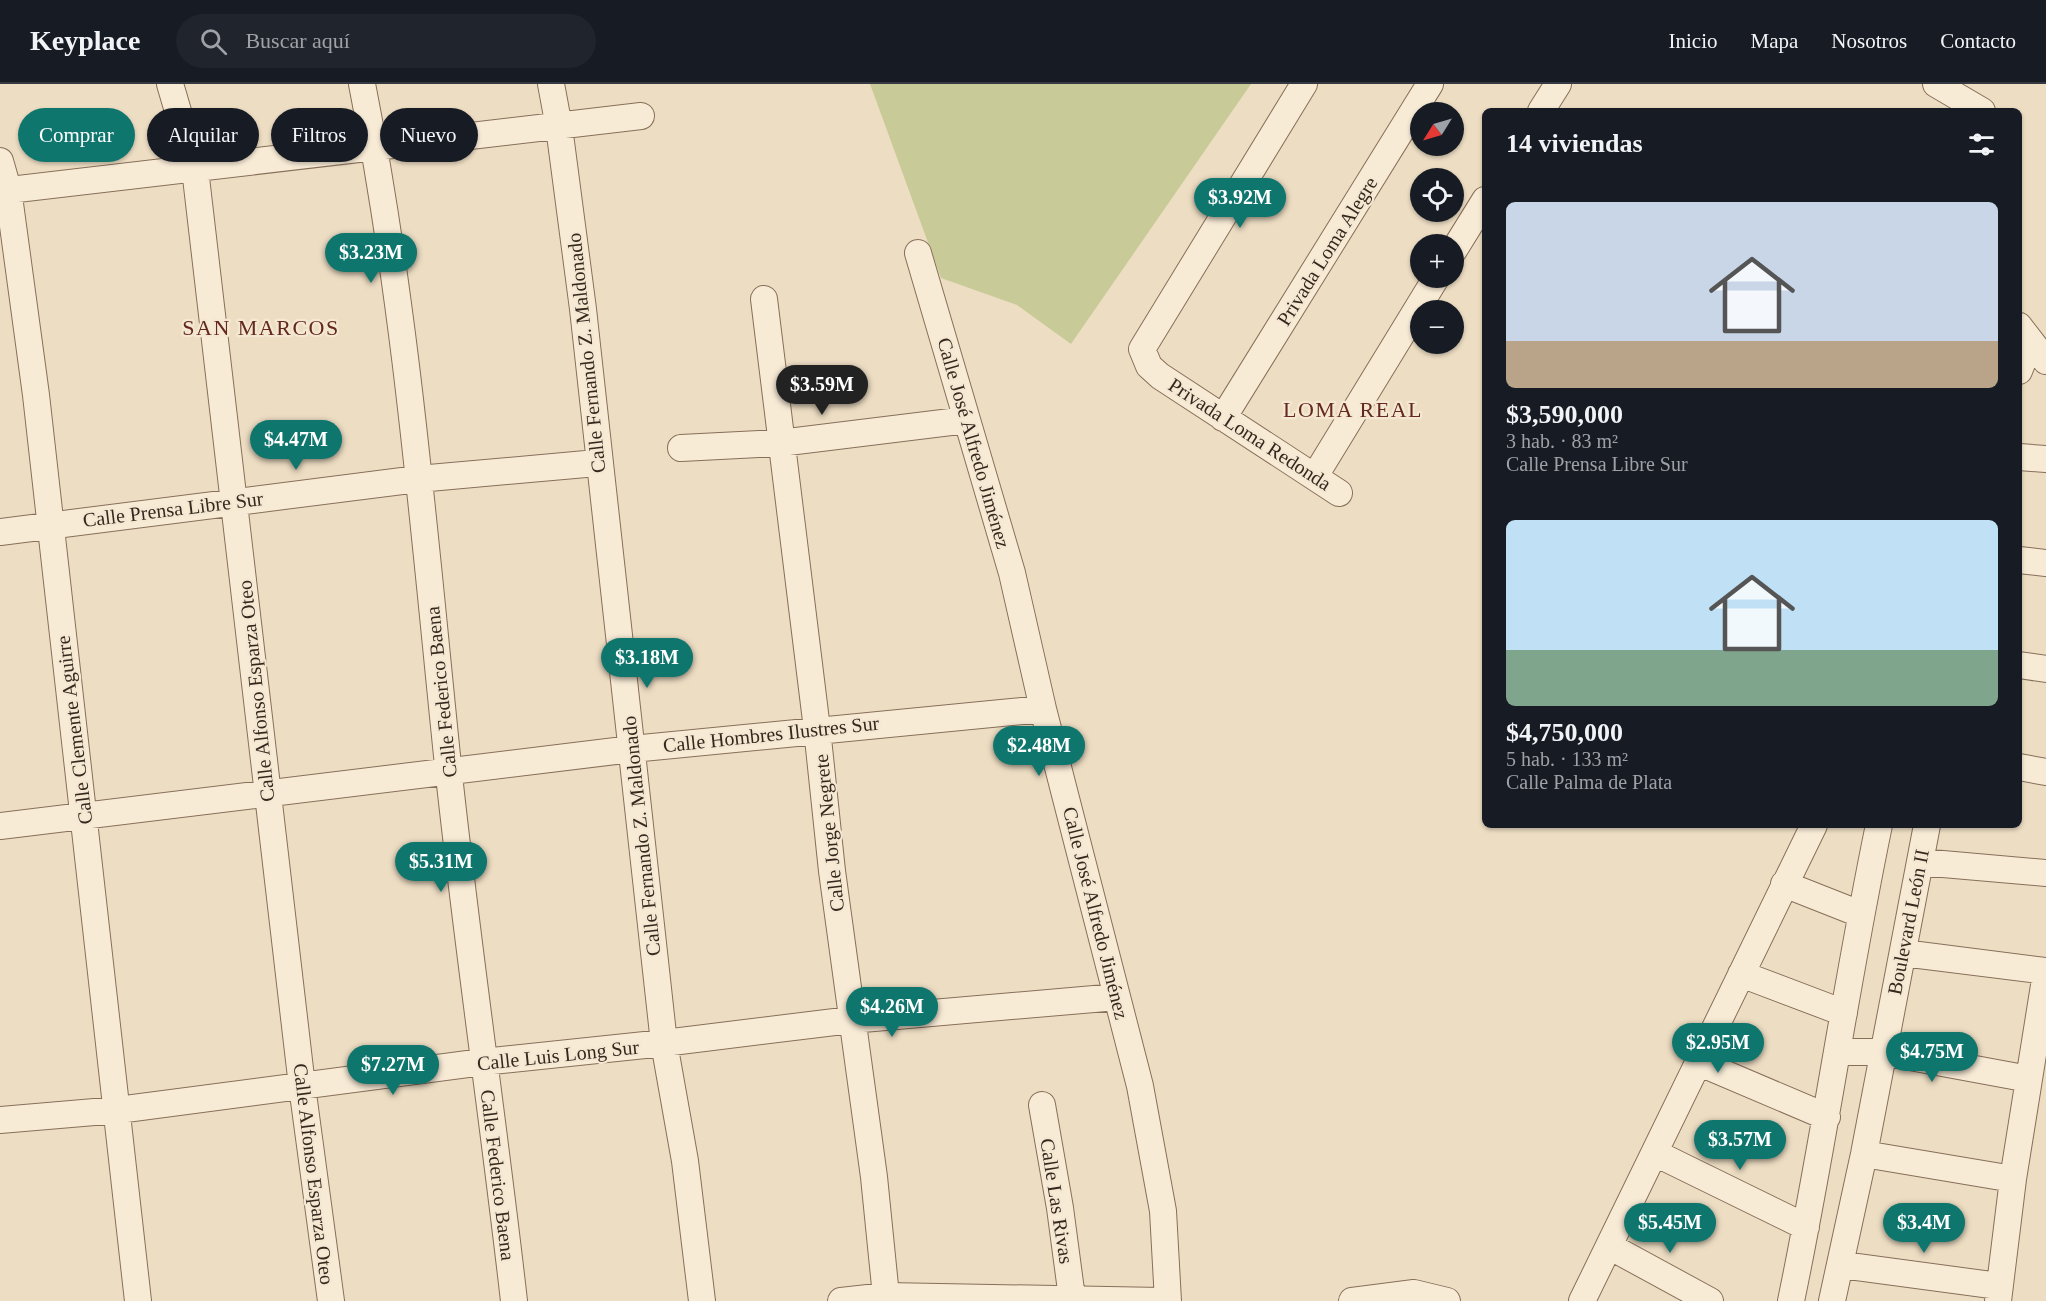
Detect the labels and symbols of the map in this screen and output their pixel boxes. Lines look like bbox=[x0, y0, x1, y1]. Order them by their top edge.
north arrow bbox=[1410, 102, 1464, 156]
street label: Privada Loma Alegre bbox=[1272, 173, 1383, 330]
pin: $3.92M bbox=[1191, 178, 1289, 229]
street label: Calle Fernando Z. Maldonado bbox=[562, 232, 610, 474]
pin: $3.23M bbox=[322, 233, 420, 284]
district label: SAN MARCOS bbox=[182, 315, 340, 340]
street label: Calle José Alfredo Jiménez bbox=[933, 335, 1015, 551]
pin: $3.59M bbox=[773, 365, 871, 416]
street label: Privada Loma Redonda bbox=[1165, 373, 1335, 495]
district label: LOMA REAL bbox=[1283, 397, 1423, 422]
pin: $4.47M bbox=[247, 420, 345, 471]
street label: Calle Prensa Libre Sur bbox=[82, 487, 265, 531]
street label: Calle Alfonso Esparza Oteo bbox=[233, 579, 280, 803]
street label: Calle Federico Baena bbox=[421, 605, 461, 779]
street label: Calle Clemente Aguirre bbox=[51, 634, 97, 826]
pin: $3.18M bbox=[598, 638, 696, 689]
street label: Calle Hombres Ilustres Sur bbox=[662, 712, 880, 756]
street label: Calle Fernando Z. Maldonado bbox=[617, 715, 665, 957]
pin: $2.48M bbox=[990, 726, 1088, 777]
street label: Calle Jorge Negrete bbox=[810, 753, 849, 913]
street label: Calle José Alfredo Jiménez bbox=[1059, 804, 1133, 1022]
pin: $5.31M bbox=[392, 842, 490, 893]
street label: Boulevard León II bbox=[1883, 847, 1933, 997]
pin: $4.26M bbox=[843, 987, 941, 1038]
pin: $2.95M bbox=[1669, 1023, 1767, 1074]
pin: $4.75M bbox=[1883, 1032, 1981, 1083]
street label: Calle Luis Long Sur bbox=[476, 1036, 641, 1075]
pin: $7.27M bbox=[344, 1045, 442, 1096]
street label: Calle Alfonso Esparza Oteo bbox=[289, 1062, 338, 1286]
street label: Calle Federico Baena bbox=[477, 1088, 519, 1262]
pin: $3.57M bbox=[1691, 1120, 1789, 1171]
street label: Calle Las Rivas bbox=[1036, 1137, 1078, 1265]
pin: $5.45M bbox=[1621, 1203, 1719, 1254]
pin: $3.4M bbox=[1882, 1203, 1966, 1254]

